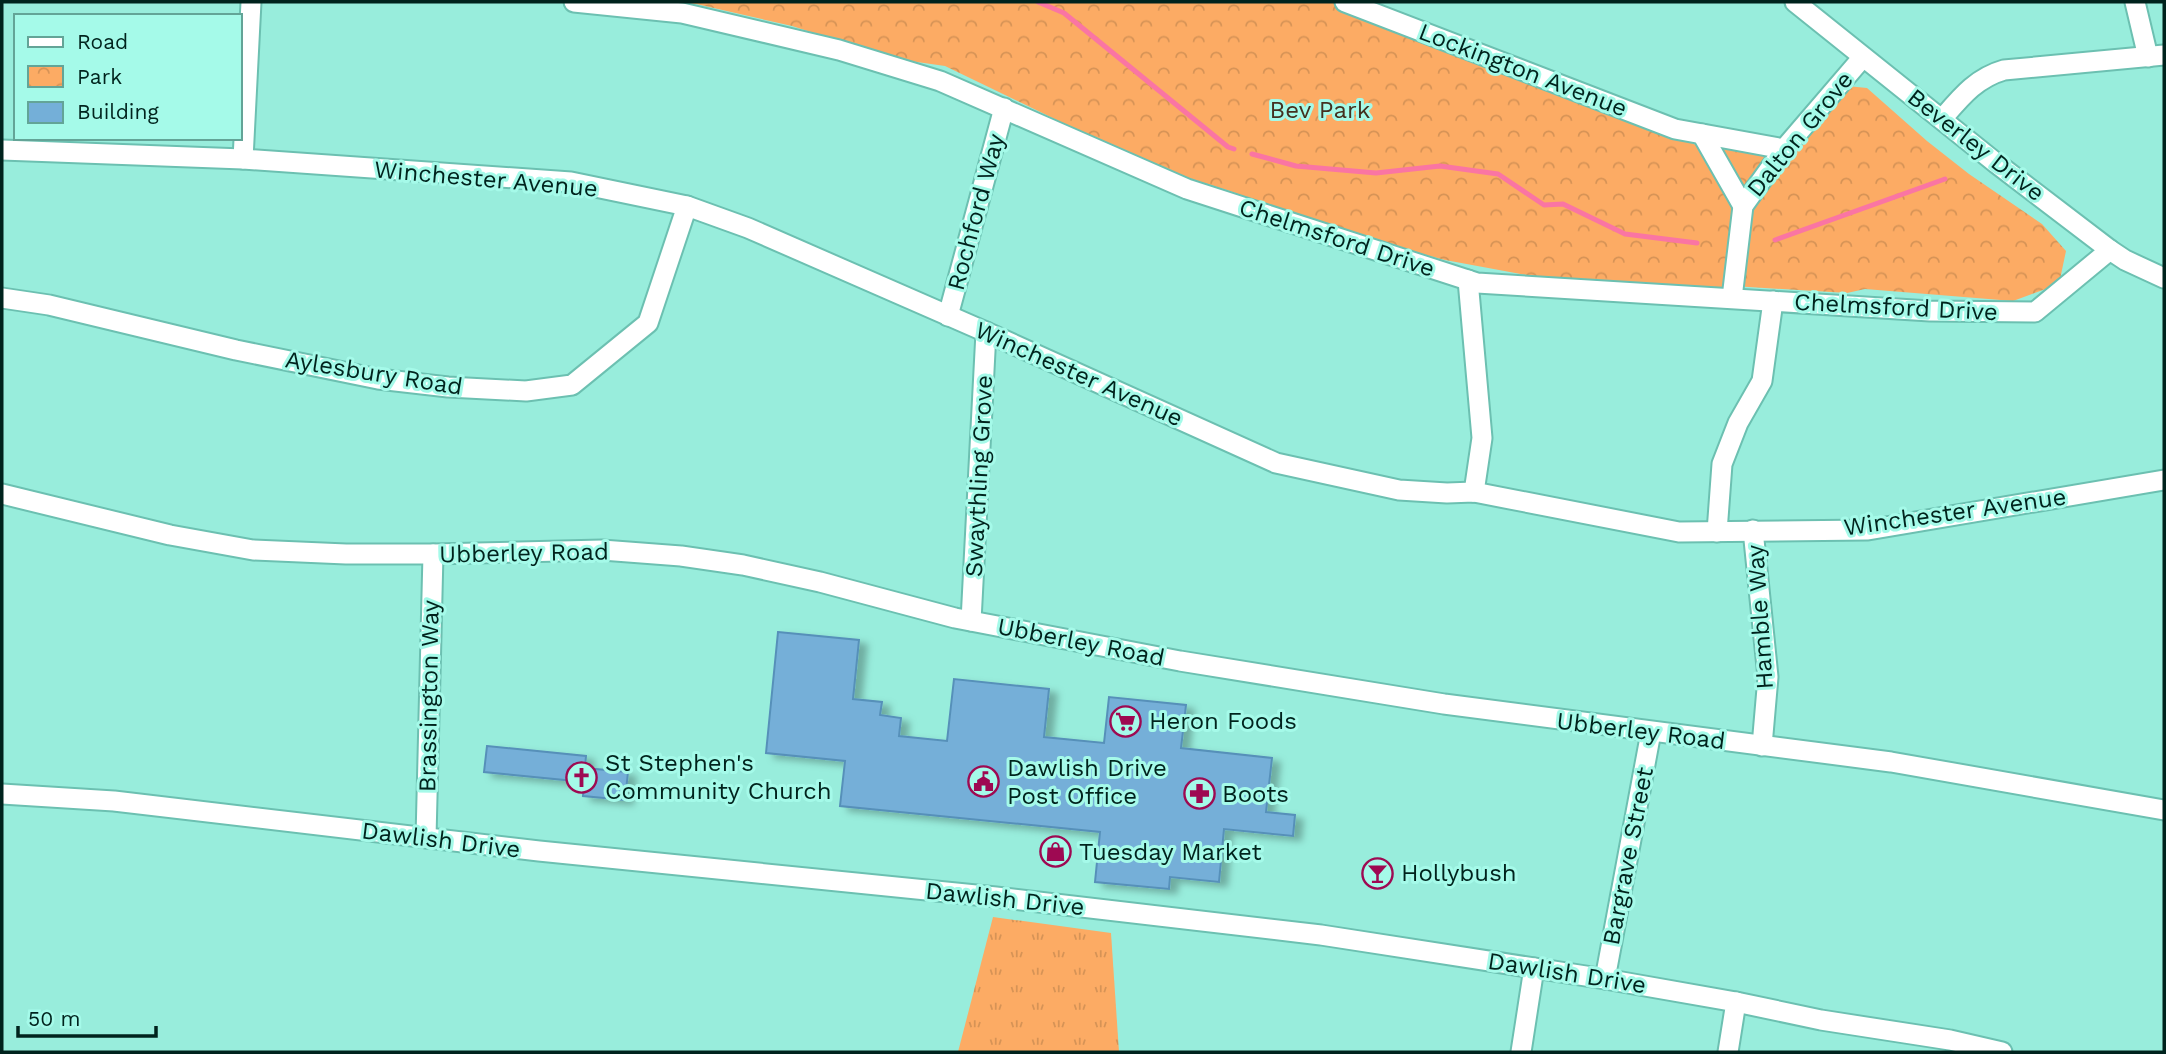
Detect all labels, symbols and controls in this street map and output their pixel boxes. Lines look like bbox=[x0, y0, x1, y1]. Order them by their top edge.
legend bbox=[14, 14, 242, 140]
street label: Lockington Avenue bbox=[1415, 17, 1631, 123]
text: Road bbox=[77, 29, 128, 54]
text: Park bbox=[77, 64, 122, 89]
street label: Dalton Grove bbox=[1741, 66, 1859, 202]
street label: Beverley Drive bbox=[1902, 83, 2050, 207]
park label: Bev Park bbox=[1270, 96, 1371, 124]
text: Building bbox=[77, 99, 159, 124]
street label: Rochford Way bbox=[942, 130, 1011, 293]
street label: Winchester Avenue bbox=[373, 155, 599, 203]
street label: Chelmsford Drive bbox=[1236, 193, 1438, 283]
street label: Chelmsford Drive bbox=[1793, 288, 1999, 326]
street label: Winchester Avenue bbox=[971, 316, 1187, 432]
street label: Aylesbury Road bbox=[283, 345, 465, 401]
street label: Swaythling Grove bbox=[960, 374, 998, 578]
street label: Winchester Avenue bbox=[1842, 483, 2068, 541]
street label: Ubberley Road bbox=[439, 538, 609, 568]
street label: Hamble Way bbox=[1741, 543, 1779, 690]
street label: Brassington Way bbox=[413, 599, 445, 792]
street label: Ubberley Road bbox=[995, 612, 1167, 672]
supermarket icon: Heron Foods bbox=[1109, 704, 1143, 738]
place label: Heron Foods bbox=[1149, 707, 1297, 735]
street label: Ubberley Road bbox=[1555, 707, 1727, 755]
place label: St Stephen's Community Church bbox=[605, 749, 832, 805]
place label: Dawlish Drive Post Office bbox=[1007, 754, 1167, 810]
church icon: St Stephen's Community Church bbox=[565, 760, 599, 794]
public building icon: Dawlish Drive Post Office bbox=[967, 765, 1001, 799]
street label: Bargrave Street bbox=[1597, 765, 1659, 947]
pharmacy icon: Boots bbox=[1182, 777, 1216, 811]
place label: Boots bbox=[1222, 780, 1289, 808]
street label: Dawlish Drive bbox=[360, 816, 522, 864]
shop icon: Tuesday Market bbox=[1039, 835, 1073, 869]
place label: Tuesday Market bbox=[1079, 838, 1262, 866]
bar icon: Hollybush bbox=[1361, 856, 1395, 890]
place label: Hollybush bbox=[1401, 859, 1517, 887]
street label: Dawlish Drive bbox=[924, 877, 1086, 921]
street label: Dawlish Drive bbox=[1486, 947, 1648, 999]
scale bar bbox=[18, 995, 156, 1038]
text: 50 m bbox=[28, 1006, 80, 1031]

